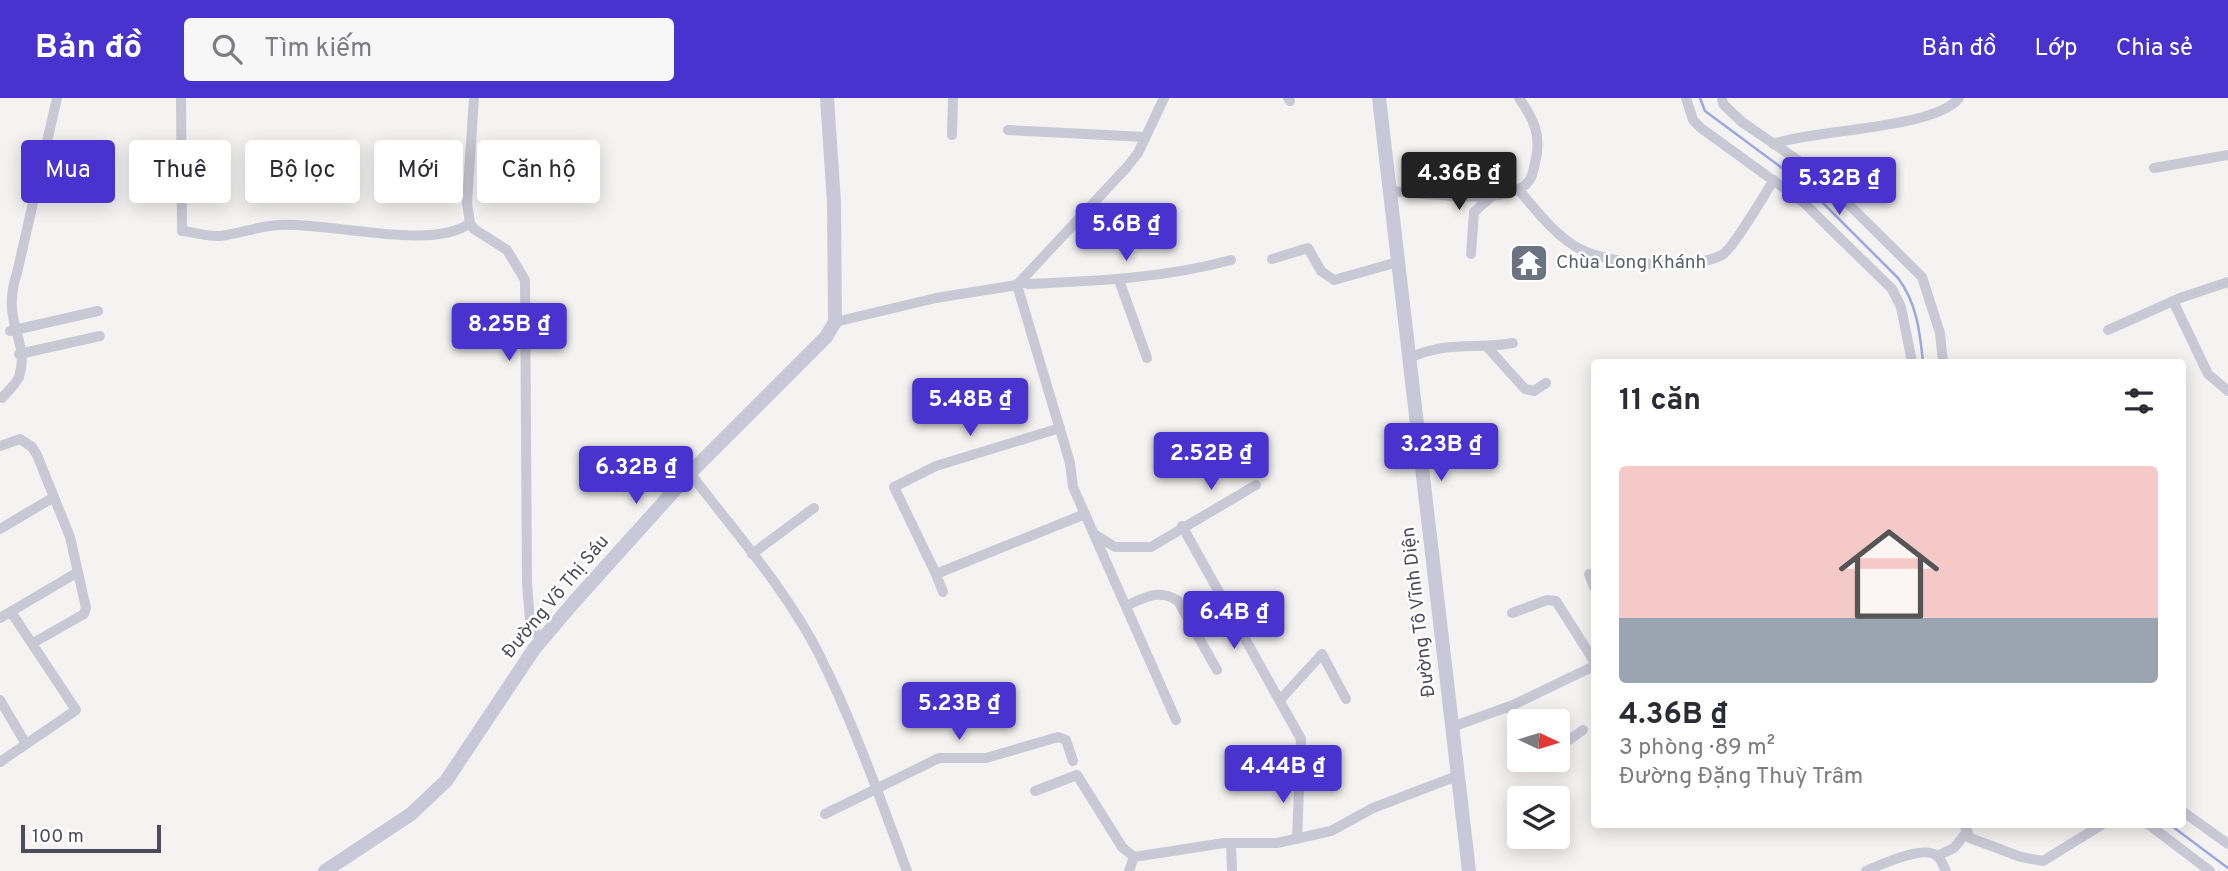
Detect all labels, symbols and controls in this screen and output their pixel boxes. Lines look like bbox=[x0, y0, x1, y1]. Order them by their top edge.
search box bbox=[184, 18, 674, 81]
text: Bản đồ bbox=[35, 28, 142, 70]
icon: search bbox=[208, 30, 246, 68]
text: Tìm kiếm bbox=[264, 33, 372, 66]
text: Bản đồ bbox=[1922, 34, 1997, 64]
text: Lớp bbox=[2035, 34, 2078, 64]
text: Chia sẻ bbox=[2116, 34, 2193, 64]
chip: Mua bbox=[21, 140, 115, 203]
chip: Thuê bbox=[129, 140, 231, 203]
chip: Bộ lọc bbox=[245, 140, 360, 203]
chip: Mới bbox=[374, 140, 463, 203]
chip: Căn hộ bbox=[477, 140, 600, 203]
pin: 4.36B ₫ bbox=[1394, 152, 1524, 212]
pin: 5.32B ₫ bbox=[1774, 158, 1904, 217]
text: 4.36B ₫ bbox=[1417, 160, 1501, 189]
text: 5.32B ₫ bbox=[1798, 165, 1880, 194]
pin: 5.6B ₫ bbox=[1069, 204, 1183, 263]
text: 5.6B ₫ bbox=[1092, 211, 1160, 240]
temple icon: Chùa Long Khánh bbox=[1508, 242, 1550, 284]
place label: Chùa Long Khánh bbox=[1556, 251, 1706, 275]
pin: 8.25B ₫ bbox=[444, 303, 574, 363]
text: 8.25B ₫ bbox=[468, 311, 550, 340]
pin: 5.48B ₫ bbox=[905, 378, 1035, 438]
icon: filters bbox=[2120, 382, 2158, 420]
text: 11 căn bbox=[1619, 383, 1701, 420]
text: 5.48B ₫ bbox=[928, 386, 1012, 415]
pin: 3.23B ₫ bbox=[1376, 424, 1506, 483]
text: 3.23B ₫ bbox=[1400, 431, 1482, 460]
pin: 2.52B ₫ bbox=[1146, 432, 1276, 492]
text: 2.52B ₫ bbox=[1170, 440, 1252, 469]
pin: 6.32B ₫ bbox=[571, 446, 701, 506]
text: 6.32B ₫ bbox=[595, 454, 677, 483]
icon: home bbox=[1826, 511, 1952, 637]
street label: Đường Tô Vĩnh Diện bbox=[1397, 526, 1441, 698]
street label: Đường Võ Thị Sáu bbox=[497, 530, 615, 664]
pin: 6.4B ₫ bbox=[1177, 592, 1291, 651]
text: 6.4B ₫ bbox=[1199, 599, 1269, 628]
pin: 5.23B ₫ bbox=[894, 682, 1024, 742]
text: 5.23B ₫ bbox=[918, 690, 1000, 719]
text: 4.36B ₫ bbox=[1619, 697, 1727, 734]
north arrow bbox=[1507, 709, 1570, 772]
map controls bbox=[1507, 709, 1570, 849]
text: 3 phòng · 89 m² bbox=[1619, 734, 1775, 763]
pin: 4.44B ₫ bbox=[1218, 746, 1348, 805]
text: 4.44B ₫ bbox=[1241, 753, 1325, 782]
text: Đường Đặng Thuỳ Trâm bbox=[1619, 763, 1863, 792]
button: layers bbox=[1507, 786, 1570, 849]
scale bar bbox=[21, 822, 161, 854]
text: 100 m bbox=[32, 825, 84, 849]

